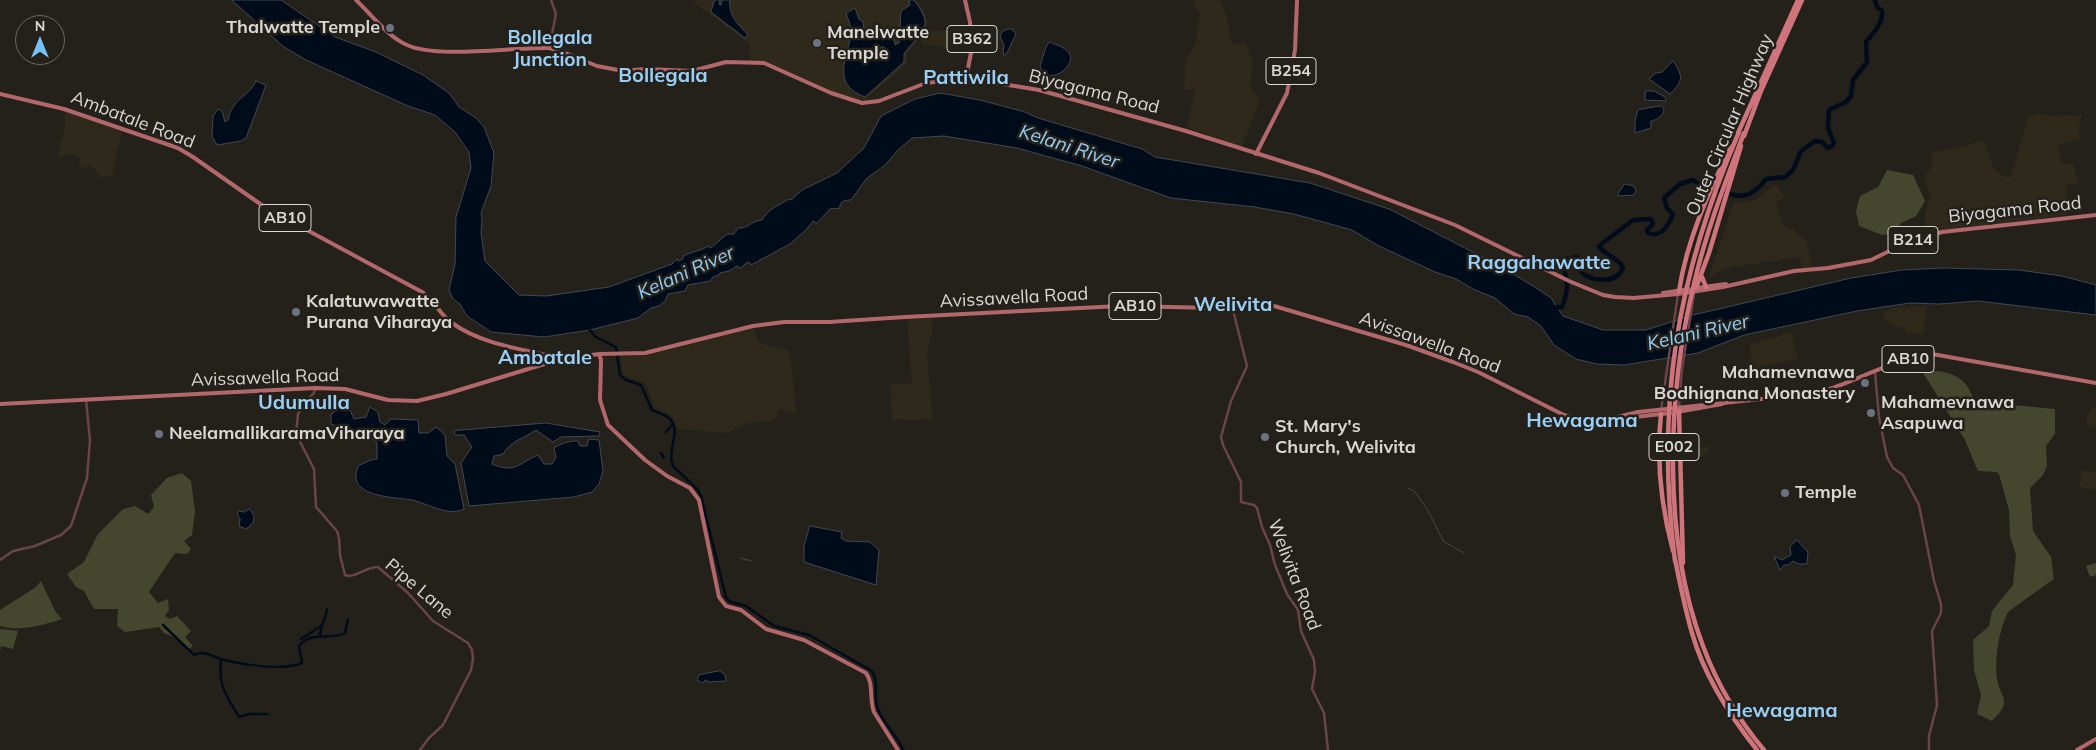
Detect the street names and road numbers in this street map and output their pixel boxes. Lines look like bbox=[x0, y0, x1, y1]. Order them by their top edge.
road number: B362 bbox=[947, 26, 997, 52]
street label: Outer Circular Highway bbox=[1682, 31, 1778, 219]
road number: B254 bbox=[1266, 58, 1316, 84]
street label: Biyagama Road bbox=[1026, 65, 1162, 119]
street label: Ambatale Road bbox=[68, 87, 198, 153]
street label: Biyagama Road bbox=[1947, 192, 2083, 228]
road number: AB10 bbox=[259, 204, 311, 232]
road number: B214 bbox=[1888, 226, 1938, 254]
street label: Avissawella Road bbox=[939, 283, 1089, 313]
road number: AB10 bbox=[1109, 292, 1161, 320]
street label: Avissawella Road bbox=[1356, 307, 1504, 379]
road number: AB10 bbox=[1882, 346, 1934, 372]
street label: Avissawella Road bbox=[190, 365, 340, 391]
road number: E002 bbox=[1649, 434, 1699, 461]
street label: Welivita Road bbox=[1263, 516, 1325, 634]
street label: Pipe Lane bbox=[381, 554, 457, 624]

